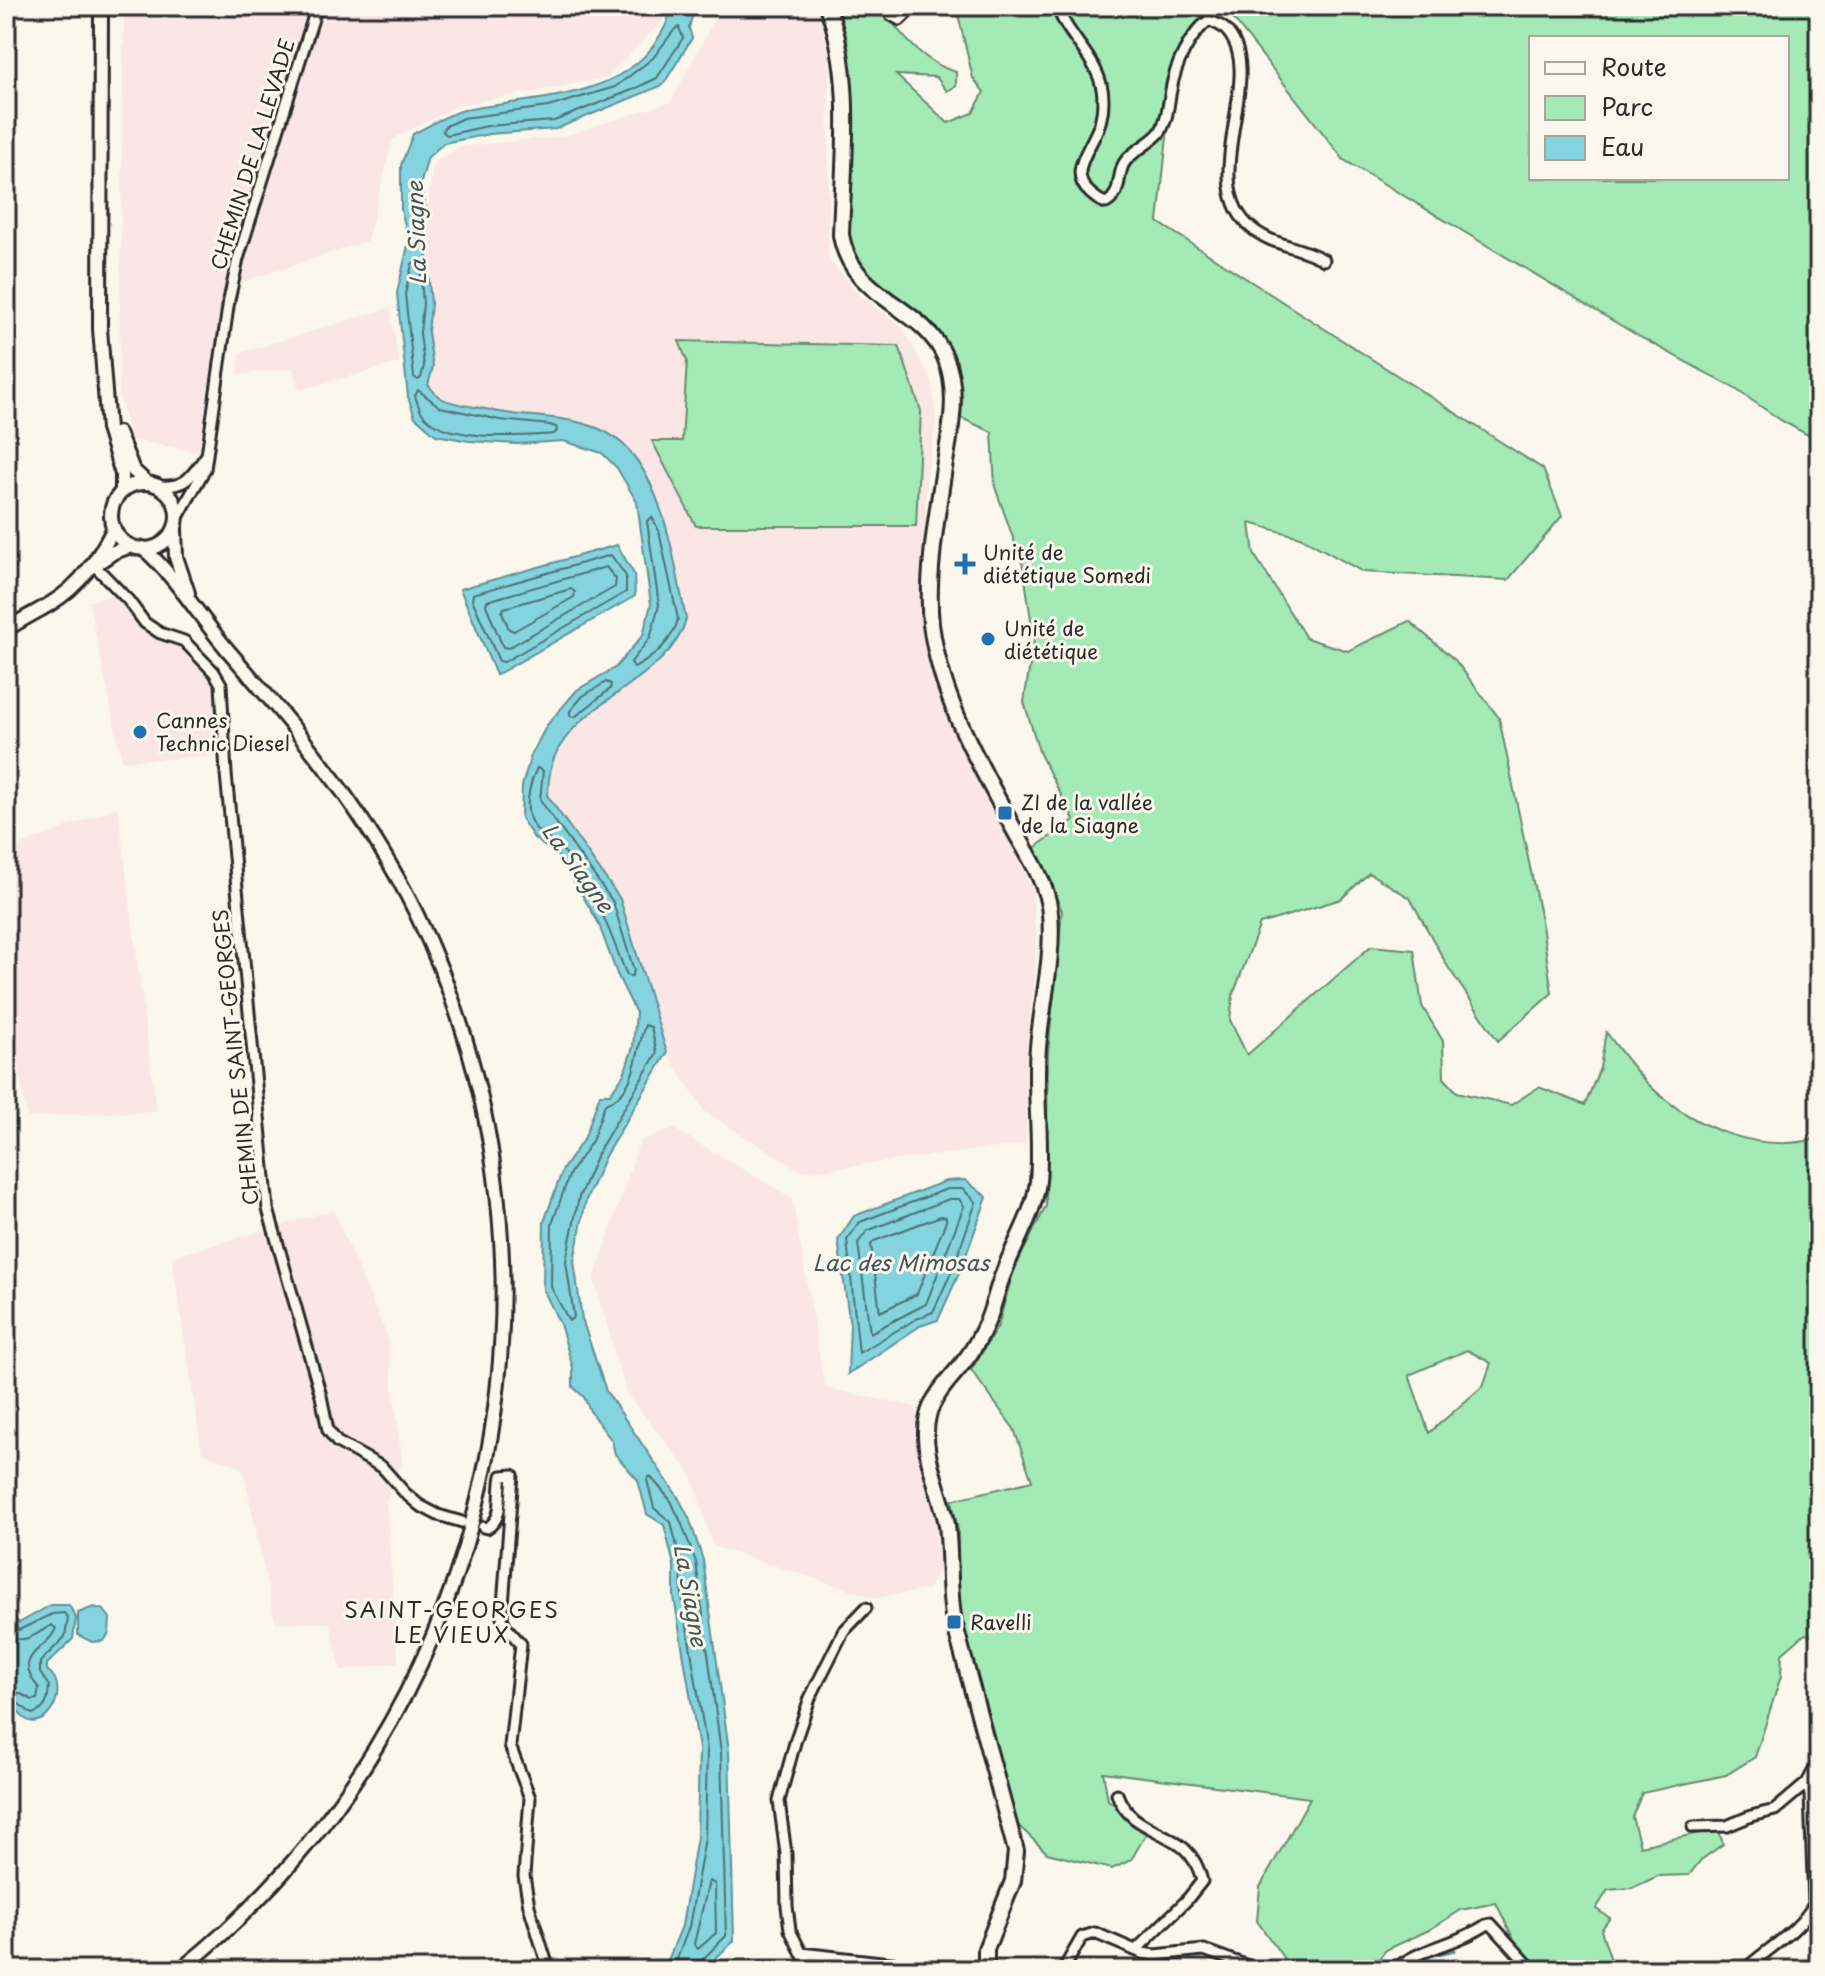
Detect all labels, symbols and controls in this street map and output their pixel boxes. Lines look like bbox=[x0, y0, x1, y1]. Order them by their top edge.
street label: CHEMIN DE LA LEVADE bbox=[202, 34, 302, 274]
legend bbox=[1529, 36, 1789, 180]
text: Route bbox=[1601, 48, 1667, 84]
text: Parc bbox=[1601, 88, 1653, 124]
text: Eau bbox=[1601, 128, 1644, 164]
water label: La Siagne bbox=[397, 180, 433, 286]
place label: Unité de diététique Somedi bbox=[983, 537, 1151, 590]
marker: Unité de diététique Somedi bbox=[954, 553, 976, 575]
place label: Unité de diététique bbox=[1004, 613, 1098, 666]
marker: Unité de diététique bbox=[979, 630, 997, 648]
place label: Cannes Technic Diesel bbox=[156, 705, 290, 758]
marker: Cannes Technic Diesel bbox=[131, 723, 149, 741]
place label: ZI de la vallée de la Siagne bbox=[1021, 787, 1153, 840]
marker: ZI de la vallée de la Siagne bbox=[996, 804, 1014, 822]
water label: La Siagne bbox=[535, 815, 623, 919]
street label: CHEMIN DE SAINT-GEORGES bbox=[205, 907, 265, 1207]
water label: Lac des Mimosas bbox=[813, 1245, 991, 1278]
water label: La Siagne bbox=[667, 1541, 717, 1650]
district label: SAINT-GEORGES LE VIEUX bbox=[344, 1592, 560, 1650]
place label: Ravelli bbox=[970, 1607, 1032, 1637]
marker: Ravelli bbox=[945, 1613, 963, 1631]

